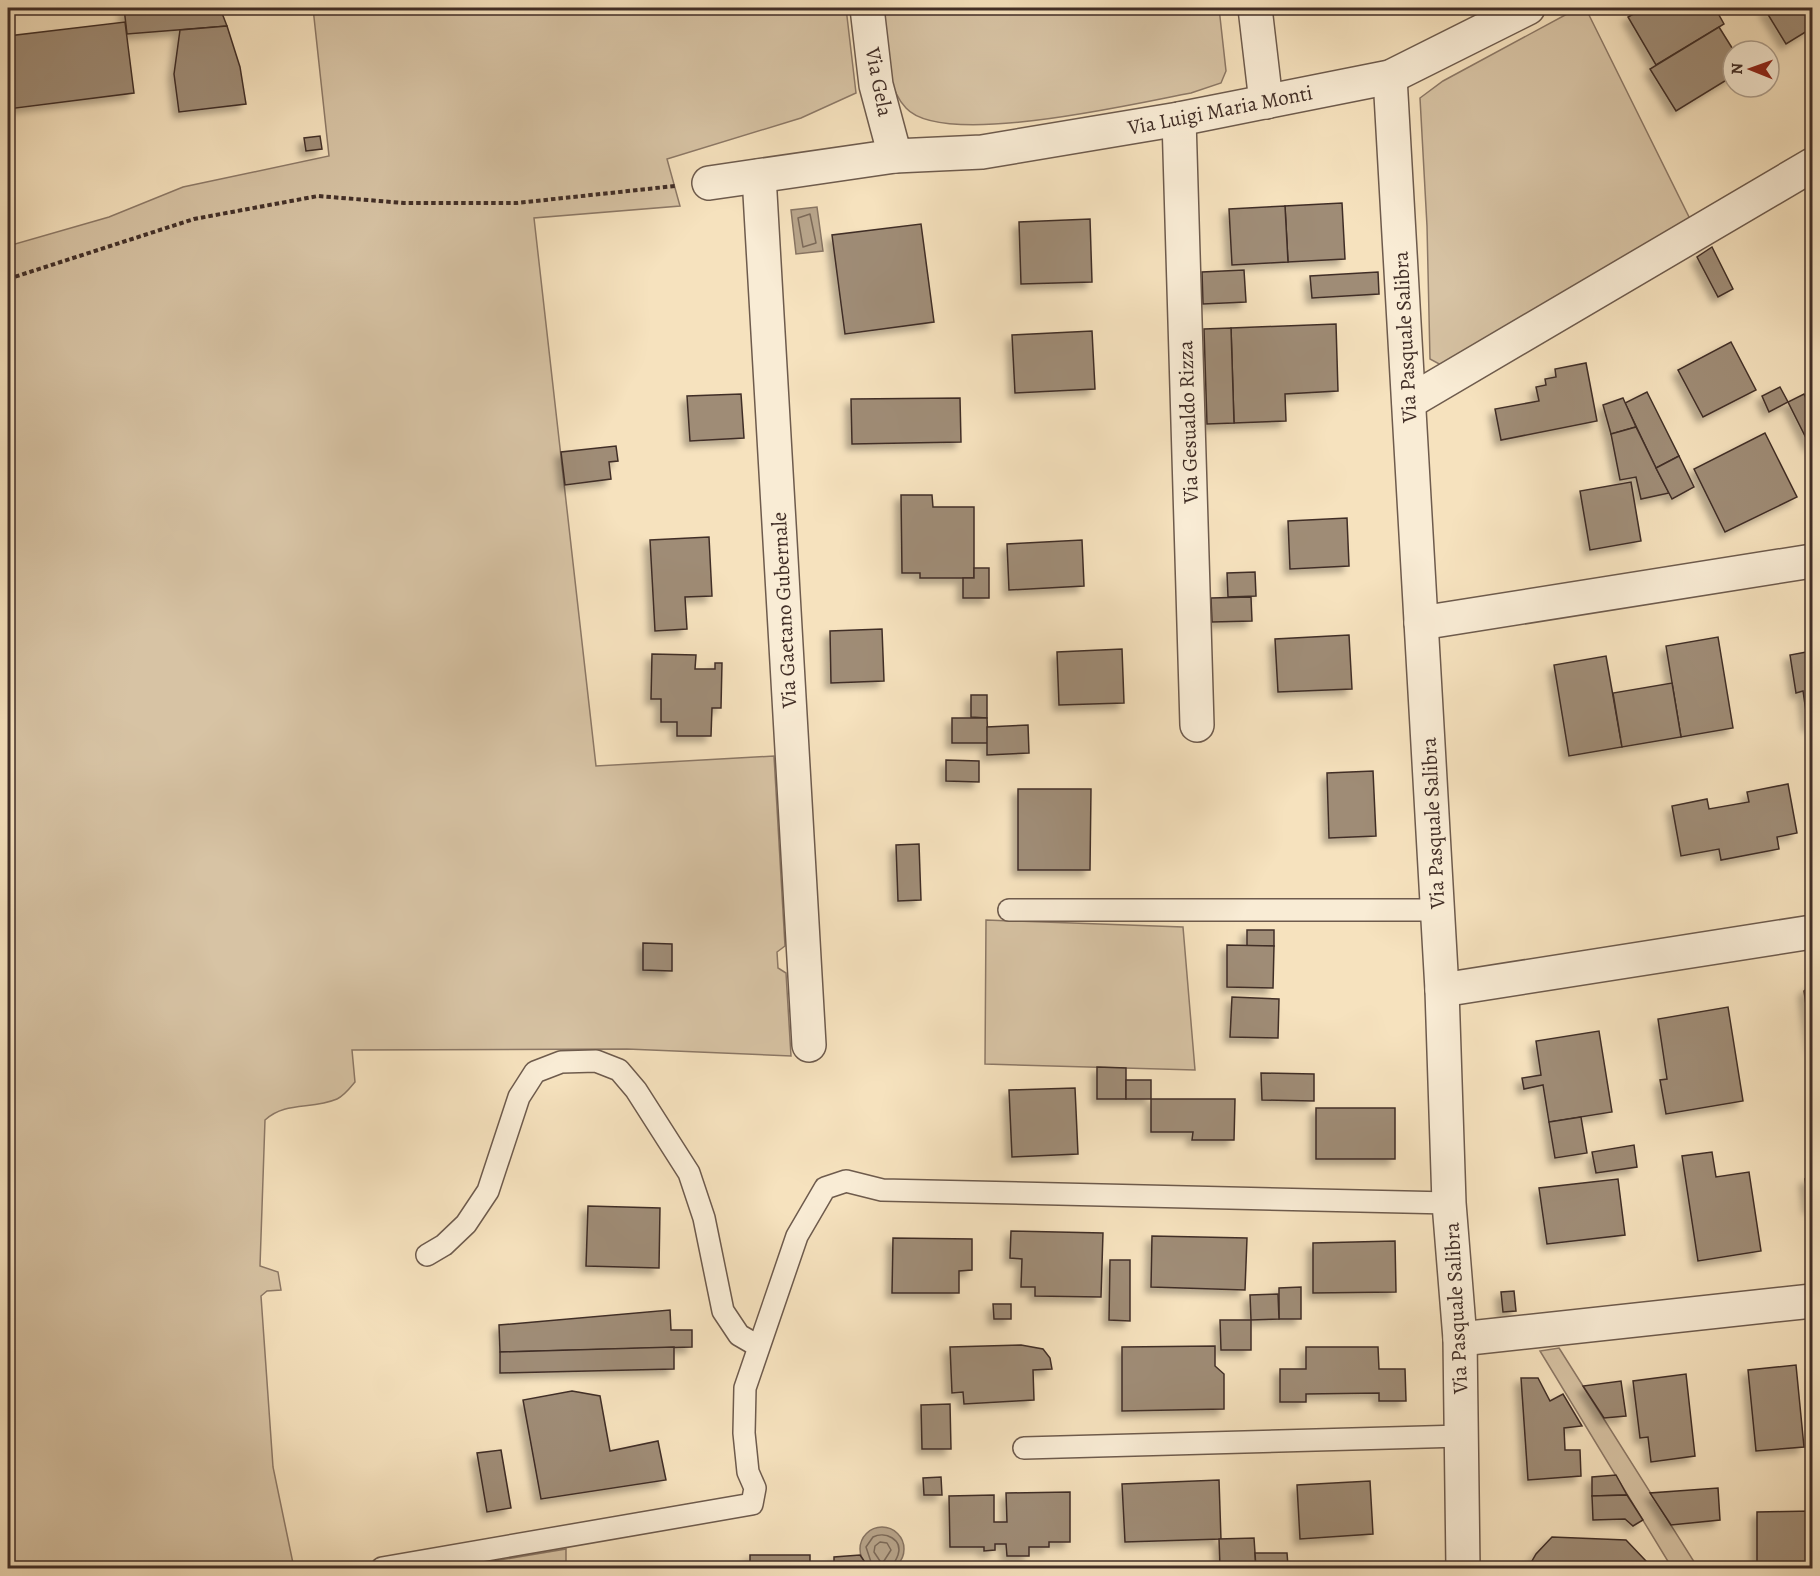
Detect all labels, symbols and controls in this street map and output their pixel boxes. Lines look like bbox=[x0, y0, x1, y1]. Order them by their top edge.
north arrow bbox=[1721, 39, 1781, 99]
street label: Via Gela bbox=[858, 44, 899, 119]
text: N bbox=[1726, 62, 1748, 75]
street label: Via Luigi Maria Monti bbox=[1124, 78, 1315, 142]
street label: Via Pasquale Salibra bbox=[1387, 250, 1424, 424]
street label: Via Gesualdo Rizza bbox=[1171, 340, 1205, 505]
street label: Via Gaetano Gubernale bbox=[765, 511, 803, 710]
street label: Via Pasquale Salibra bbox=[1415, 736, 1452, 910]
street label: Via Pasquale Salibra bbox=[1438, 1221, 1475, 1395]

